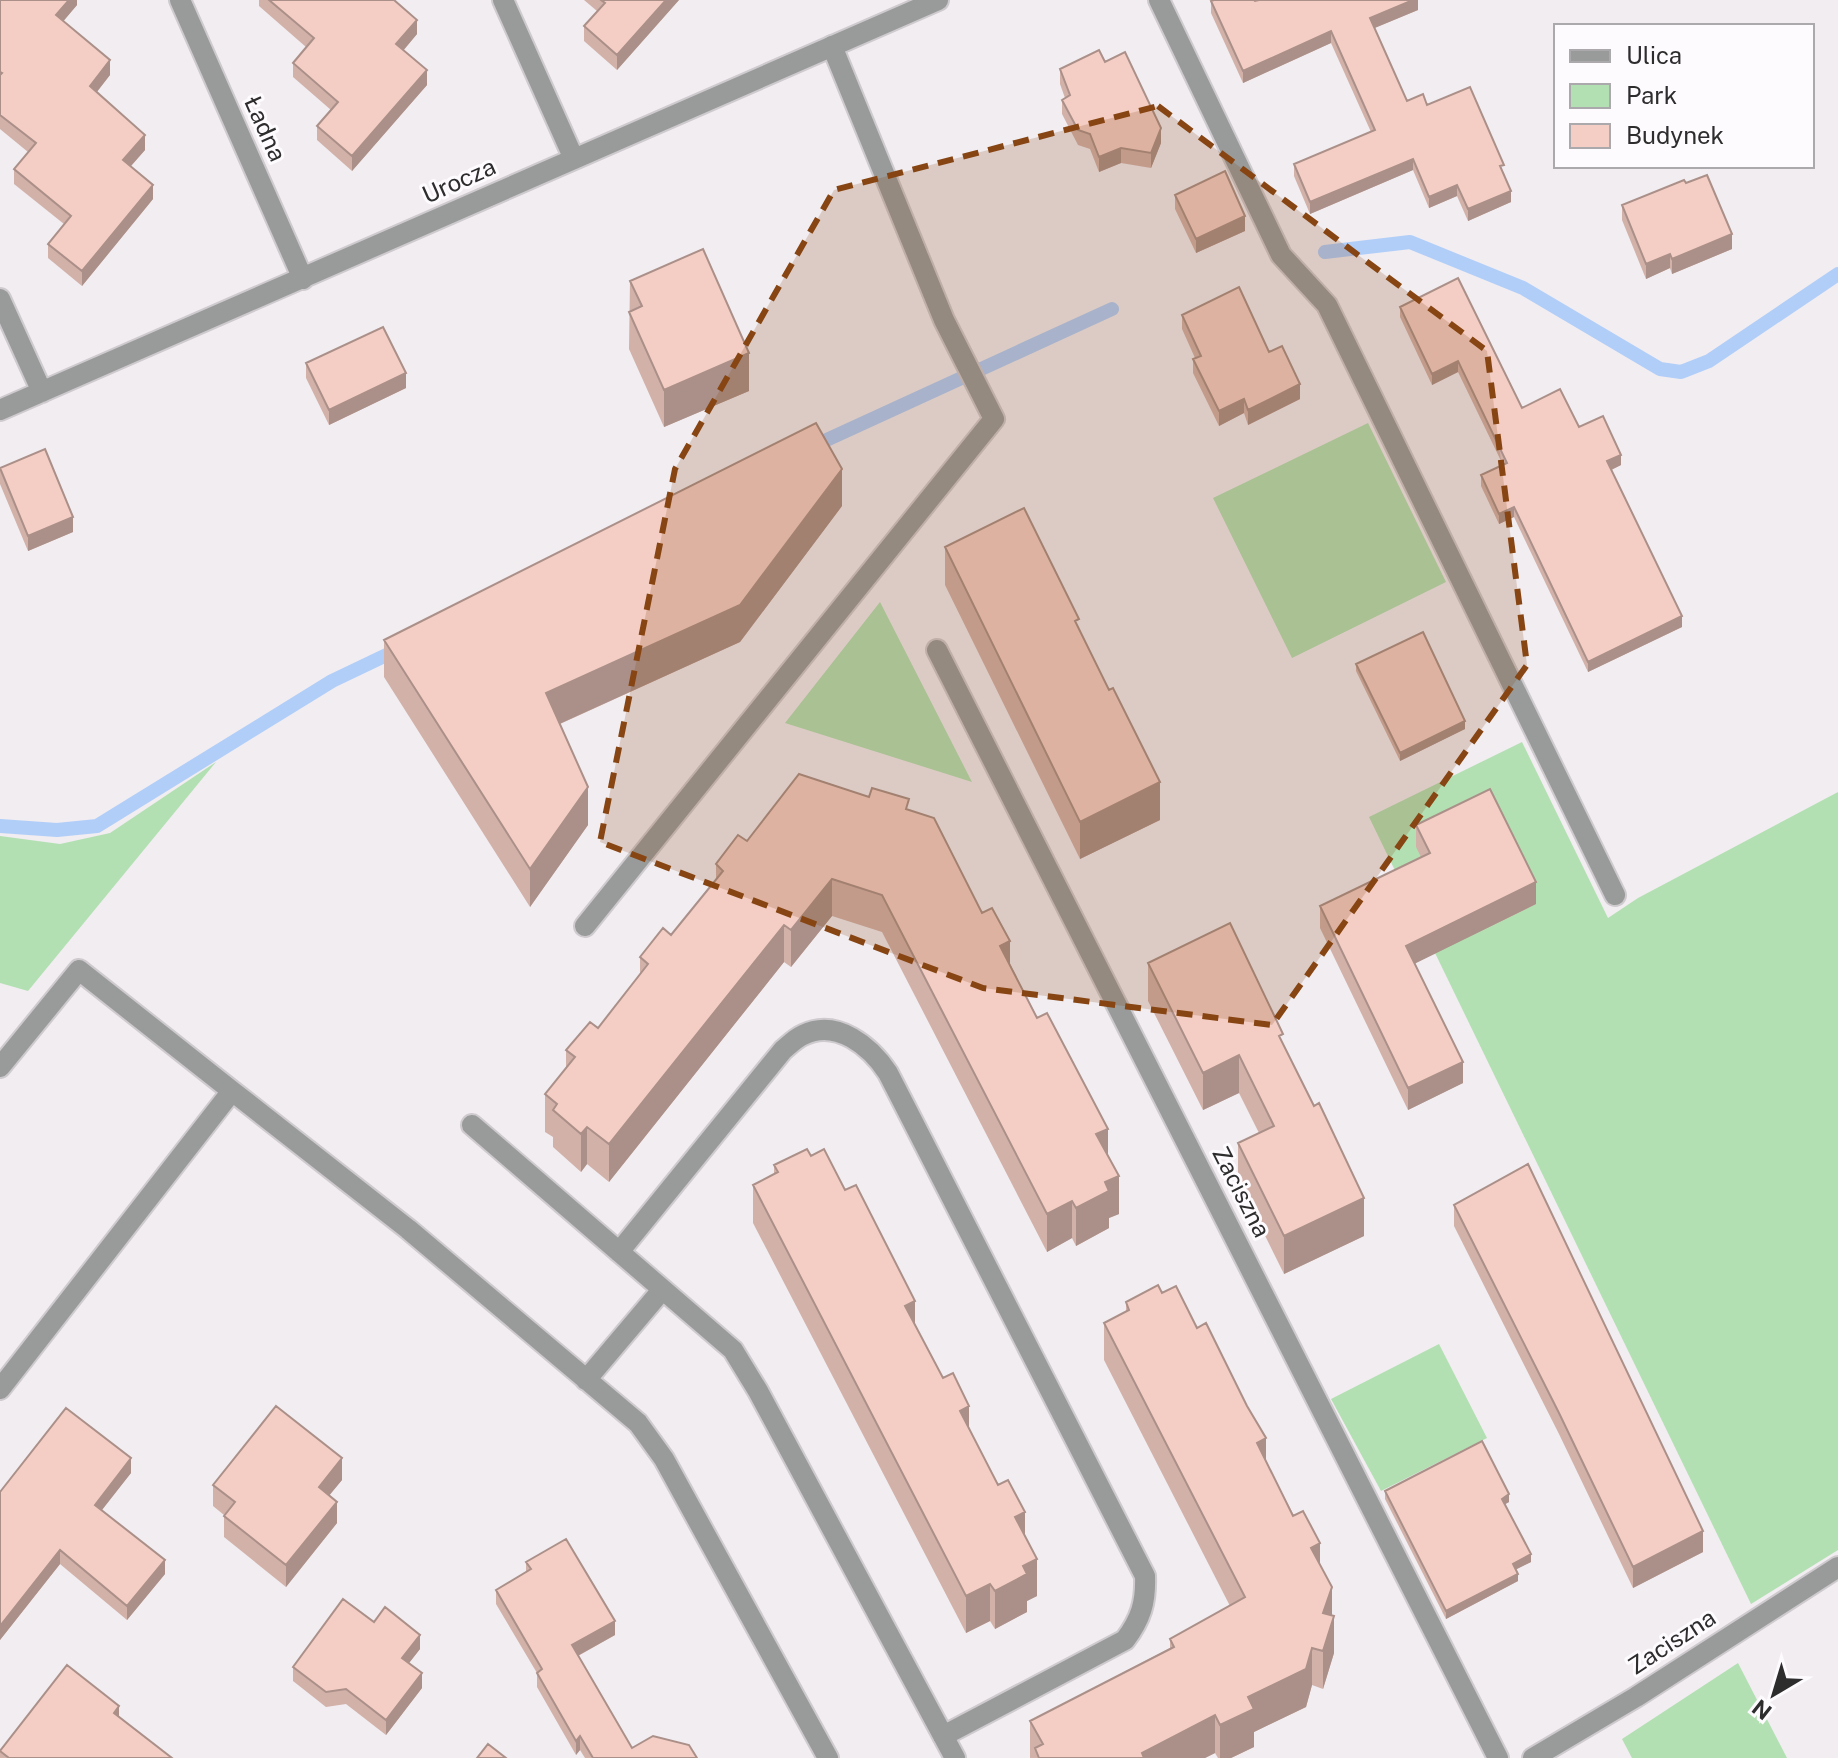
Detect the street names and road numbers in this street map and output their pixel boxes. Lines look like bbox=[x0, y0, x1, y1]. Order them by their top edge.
street label: Ładna bbox=[239, 92, 293, 166]
street label: Urocza bbox=[418, 152, 500, 209]
street label: Zaciszna bbox=[1207, 1141, 1277, 1242]
street label: Zaciszna bbox=[1623, 1603, 1720, 1680]

